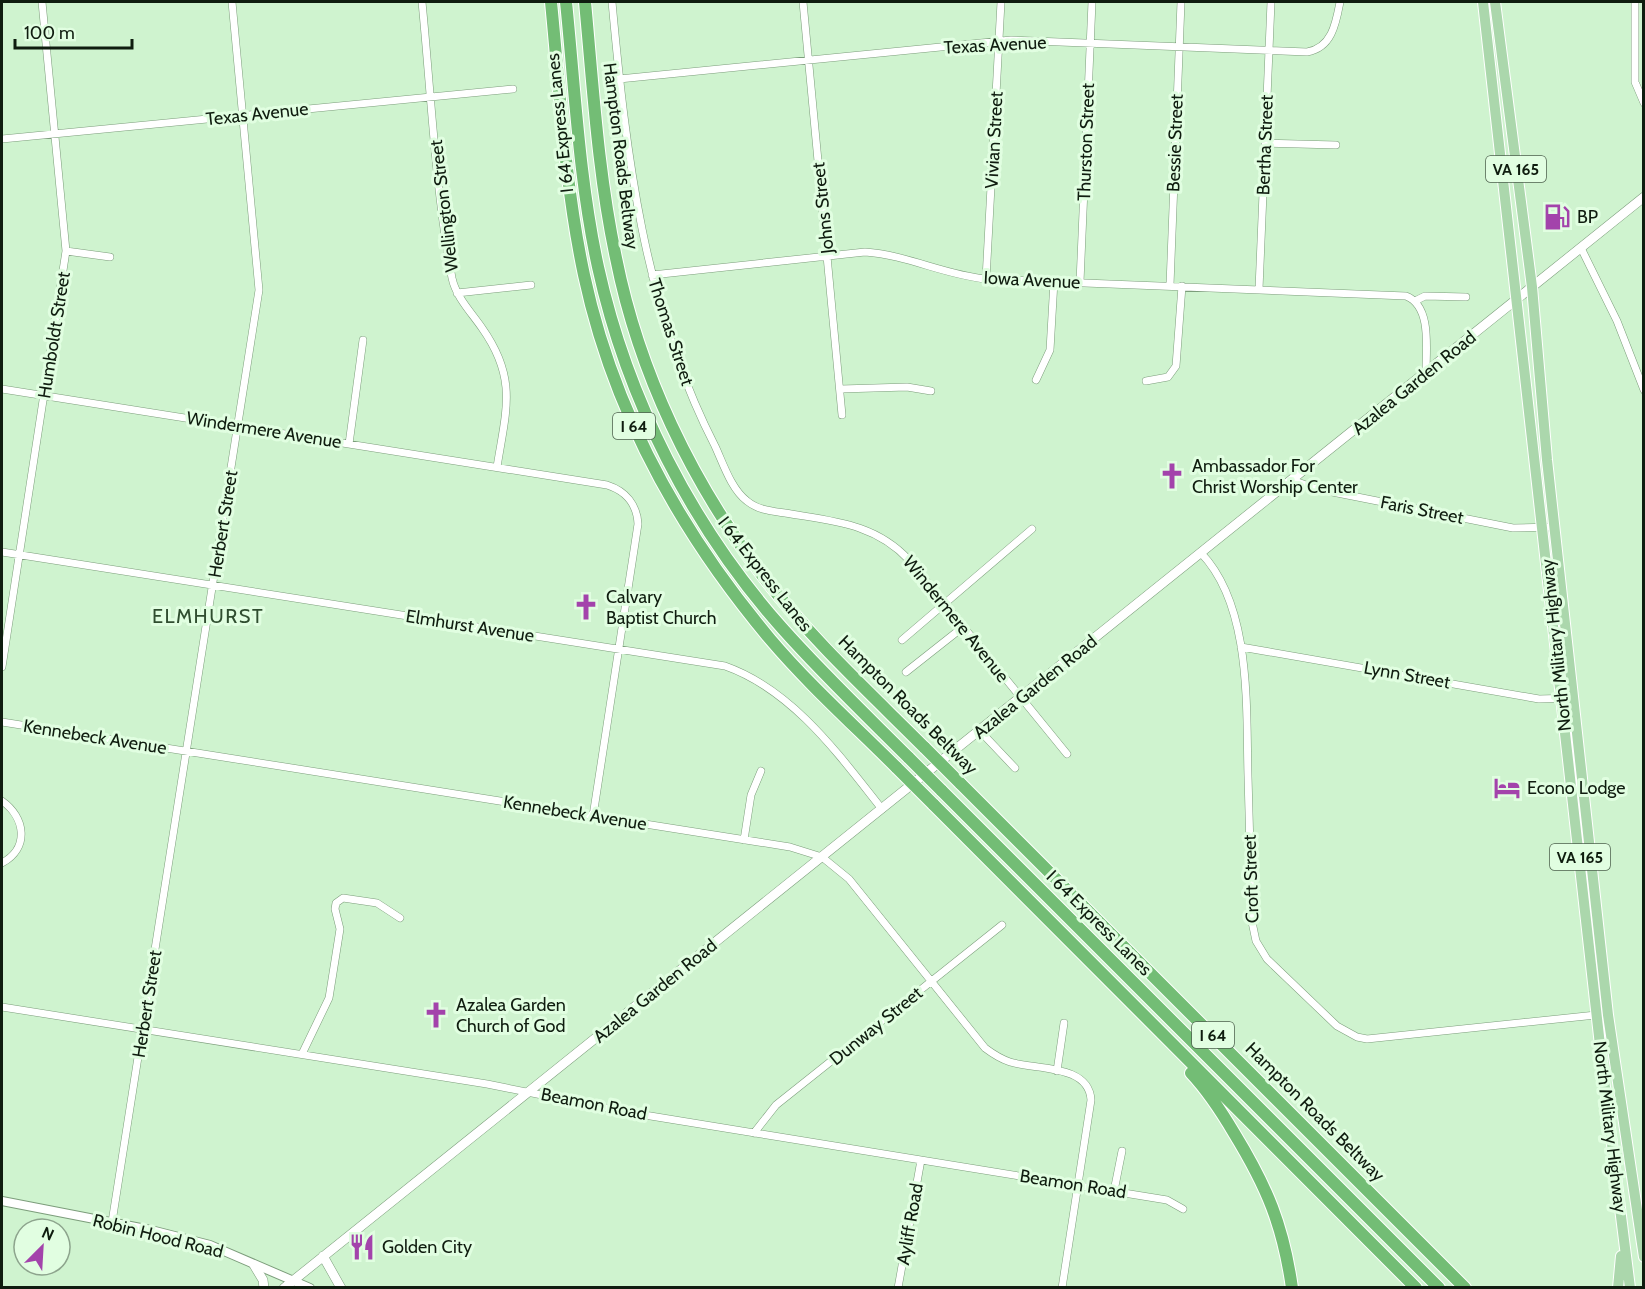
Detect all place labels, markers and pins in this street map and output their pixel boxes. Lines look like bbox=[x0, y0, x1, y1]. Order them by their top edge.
fuel station icon: BP bbox=[1542, 202, 1572, 232]
place label: BP bbox=[1577, 206, 1598, 228]
place label: Ambassador For Christ Worship Center bbox=[1192, 455, 1358, 498]
church icon: Ambassador For Christ Worship Center bbox=[1157, 461, 1187, 491]
place label: Calvary Baptist Church bbox=[606, 586, 716, 629]
church icon: Calvary Baptist Church bbox=[571, 592, 601, 622]
hotel icon: Econo Lodge bbox=[1492, 773, 1522, 803]
place label: Econo Lodge bbox=[1527, 777, 1626, 799]
place label: Azalea Garden Church of God bbox=[456, 994, 566, 1037]
church icon: Azalea Garden Church of God bbox=[421, 1000, 451, 1030]
restaurant icon: Golden City bbox=[347, 1232, 377, 1262]
place label: Golden City bbox=[382, 1236, 472, 1258]

